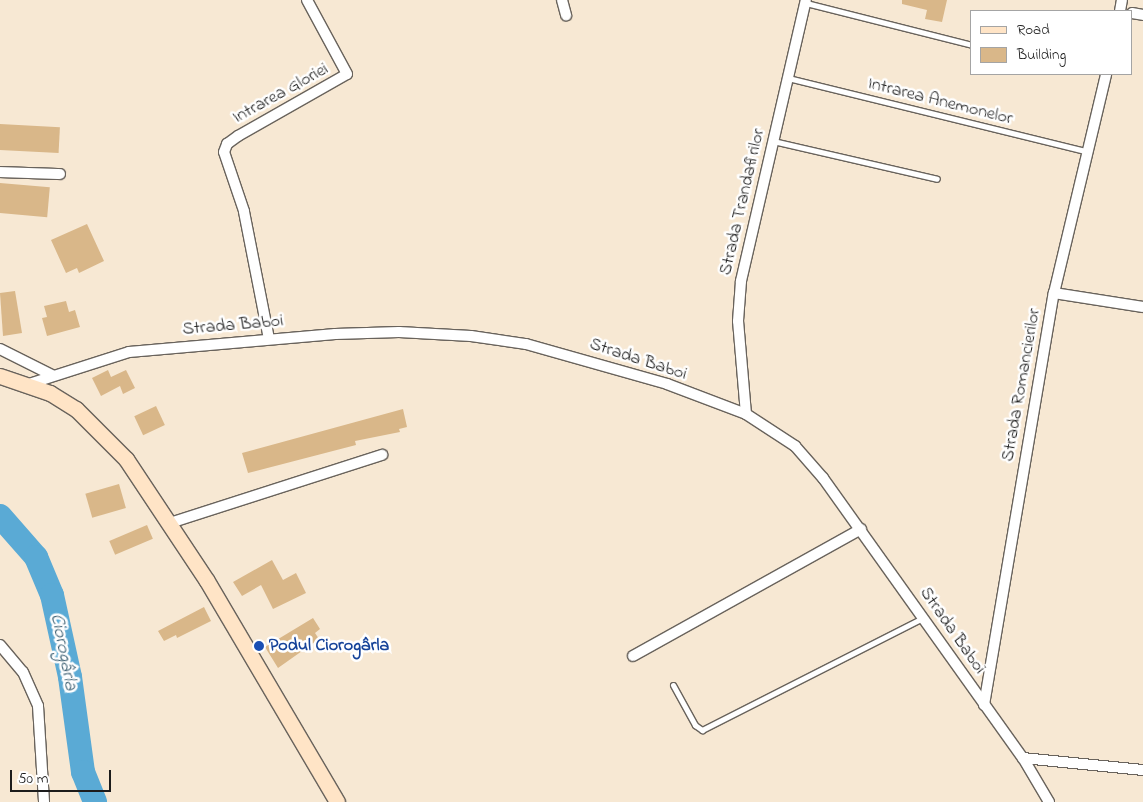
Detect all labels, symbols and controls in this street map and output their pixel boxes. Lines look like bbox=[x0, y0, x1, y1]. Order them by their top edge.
legend bbox=[970, 10, 1133, 75]
text: Road bbox=[1017, 19, 1050, 41]
text: Building bbox=[1017, 44, 1066, 66]
street label: Intrarea Gloriei bbox=[229, 59, 333, 129]
street label: Intrarea Anemonelor bbox=[865, 74, 1015, 130]
street label: Strada Trandafirilor bbox=[716, 127, 770, 277]
street label: Strada Romancierilor bbox=[998, 307, 1046, 463]
street label: Strada Baboi bbox=[182, 311, 284, 341]
street label: Strada Baboi bbox=[587, 334, 689, 386]
street label: Strada Baboi bbox=[914, 583, 990, 679]
water label: Ciorogârla bbox=[44, 612, 82, 692]
place label: Podul Ciorogârla bbox=[269, 635, 389, 657]
marker: Podul Ciorogârla bbox=[253, 640, 265, 652]
scale bar bbox=[12, 760, 114, 792]
text: 50 m bbox=[18, 768, 48, 790]

